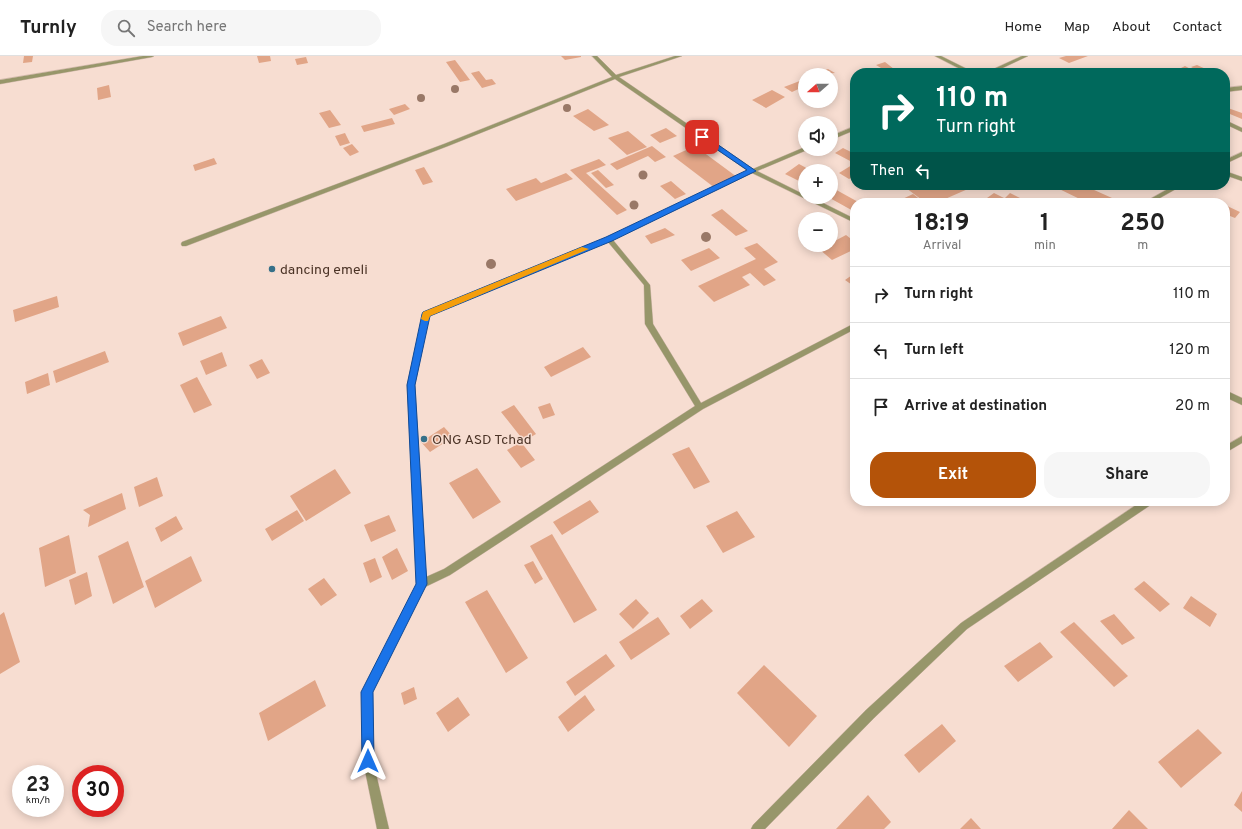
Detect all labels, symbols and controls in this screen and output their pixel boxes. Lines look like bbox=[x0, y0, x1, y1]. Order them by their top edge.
search box bbox=[101, 10, 381, 46]
text: Turnly bbox=[20, 16, 77, 40]
icon: search bbox=[115, 17, 137, 39]
text: Search here bbox=[147, 18, 227, 37]
text: Home bbox=[1005, 19, 1042, 36]
text: Map bbox=[1064, 19, 1090, 36]
text: About bbox=[1112, 19, 1151, 36]
text: Contact bbox=[1173, 19, 1222, 36]
north arrow bbox=[798, 68, 838, 108]
map controls bbox=[798, 68, 838, 252]
text: 110 m bbox=[936, 81, 1008, 117]
icon: right bbox=[870, 84, 922, 136]
button: sound bbox=[798, 116, 838, 156]
text: Turn right bbox=[936, 116, 1016, 139]
pin bbox=[685, 120, 719, 154]
icon: arrive bbox=[691, 126, 713, 148]
icon: left bbox=[912, 160, 934, 182]
text: Then bbox=[870, 162, 904, 181]
button: + bbox=[798, 164, 838, 204]
text: 18:19 bbox=[915, 209, 969, 239]
text: 1 bbox=[1040, 209, 1050, 239]
text: 250 bbox=[1120, 209, 1165, 239]
button: − bbox=[798, 212, 838, 252]
text: Arrival bbox=[923, 238, 961, 254]
text: min bbox=[1034, 238, 1056, 254]
text: m bbox=[1137, 238, 1148, 254]
place label: dancing emeli bbox=[280, 262, 368, 279]
marker: dancing emeli bbox=[267, 264, 277, 274]
icon: right bbox=[870, 284, 892, 306]
text: Turn right bbox=[904, 285, 973, 304]
text: 110 m bbox=[1173, 285, 1210, 304]
icon: left bbox=[870, 340, 892, 362]
text: Turn left bbox=[904, 341, 964, 360]
text: 120 m bbox=[1169, 341, 1210, 360]
icon: arrive bbox=[870, 396, 892, 418]
text: Arrive at destination bbox=[904, 397, 1047, 416]
text: 20 m bbox=[1175, 397, 1210, 416]
place label: ONG ASD Tchad bbox=[432, 432, 532, 449]
marker: ONG ASD Tchad bbox=[419, 434, 429, 444]
button: Exit bbox=[870, 452, 1036, 498]
button: Share bbox=[1044, 452, 1210, 498]
position arrow bbox=[347, 740, 389, 782]
speed limit sign: 30 bbox=[72, 765, 124, 817]
text: 23 bbox=[26, 773, 50, 799]
text: km/h bbox=[26, 794, 50, 807]

